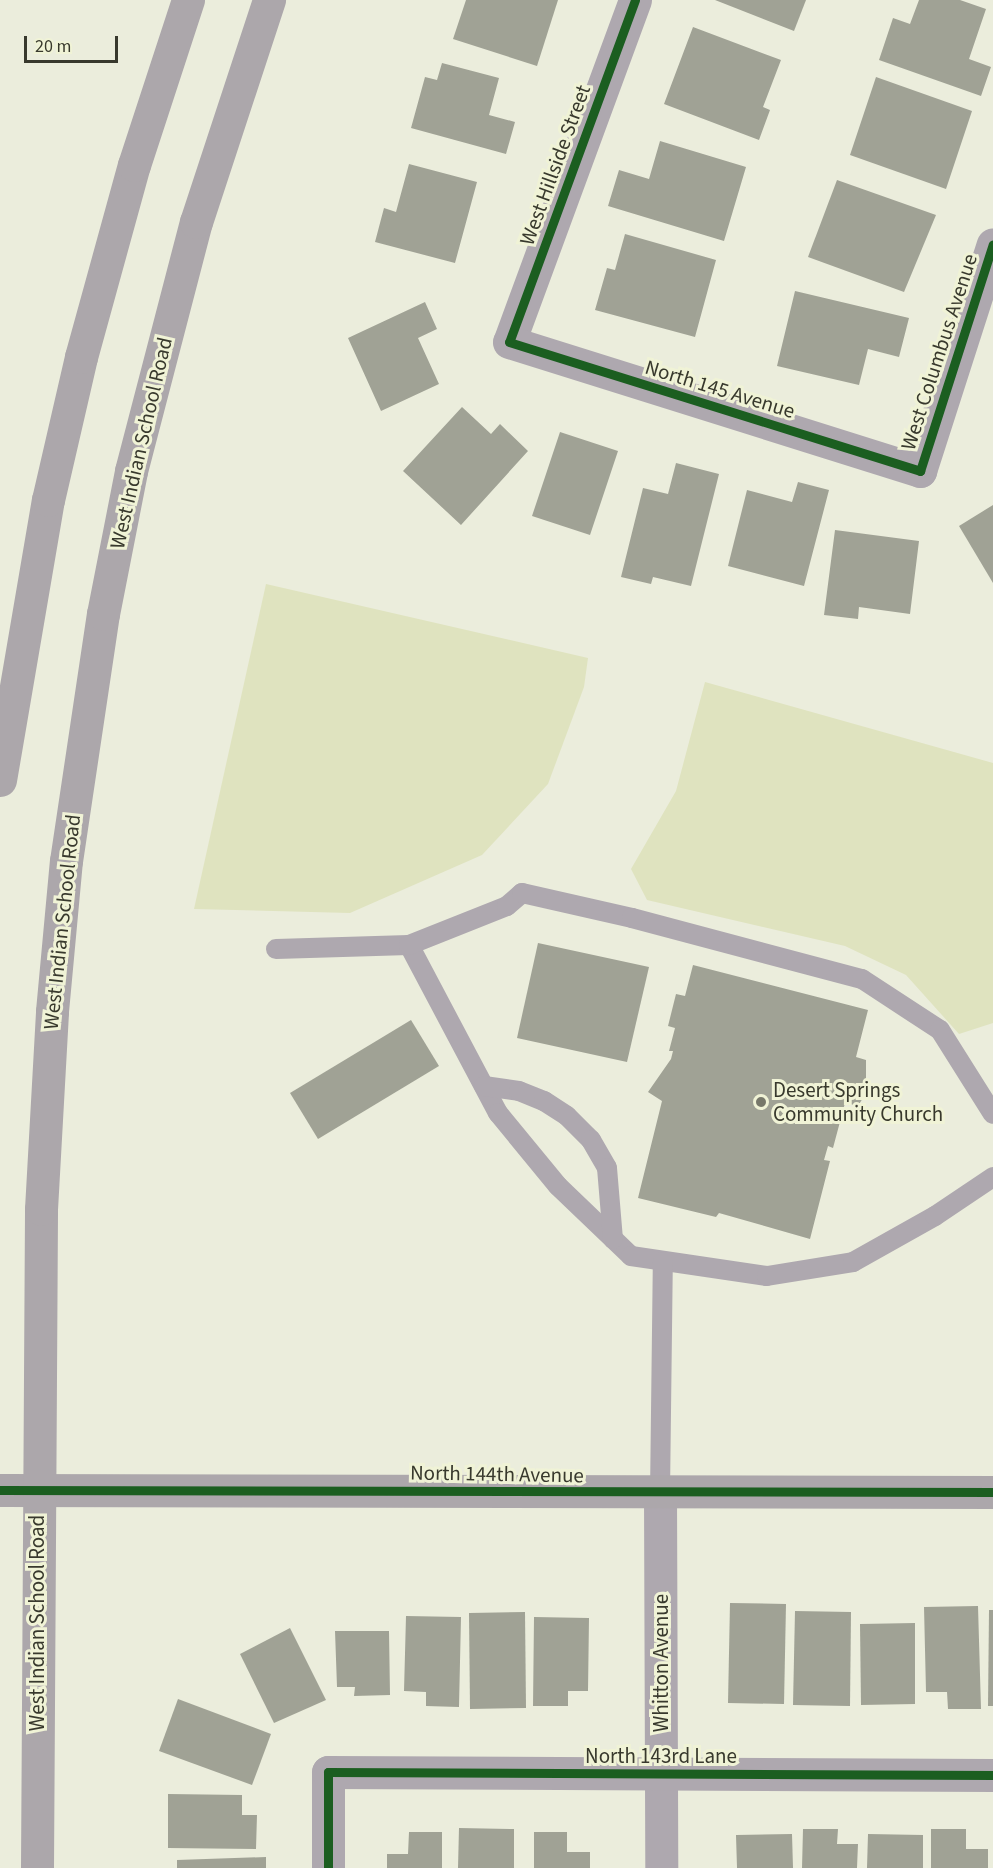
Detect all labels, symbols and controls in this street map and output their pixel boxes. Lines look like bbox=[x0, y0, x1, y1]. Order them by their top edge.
scale bar bbox=[27, 24, 122, 62]
text: 20 m bbox=[35, 34, 71, 59]
street label: West Hillside Street bbox=[514, 81, 596, 249]
street label: West Columbus Avenue bbox=[895, 251, 983, 453]
street label: West Indian School Road bbox=[104, 335, 178, 551]
street label: North 145 Avenue bbox=[642, 354, 798, 424]
street label: West Indian School Road bbox=[38, 813, 86, 1031]
place label: Desert Springs Community Church bbox=[773, 1077, 943, 1127]
marker: Desert Springs Community Church bbox=[754, 1095, 768, 1109]
street label: North 144th Avenue bbox=[410, 1460, 584, 1488]
street label: West Indian School Road bbox=[24, 1515, 50, 1731]
street label: Whitton Avenue bbox=[648, 1594, 674, 1732]
street label: North 143rd Lane bbox=[585, 1743, 737, 1769]

